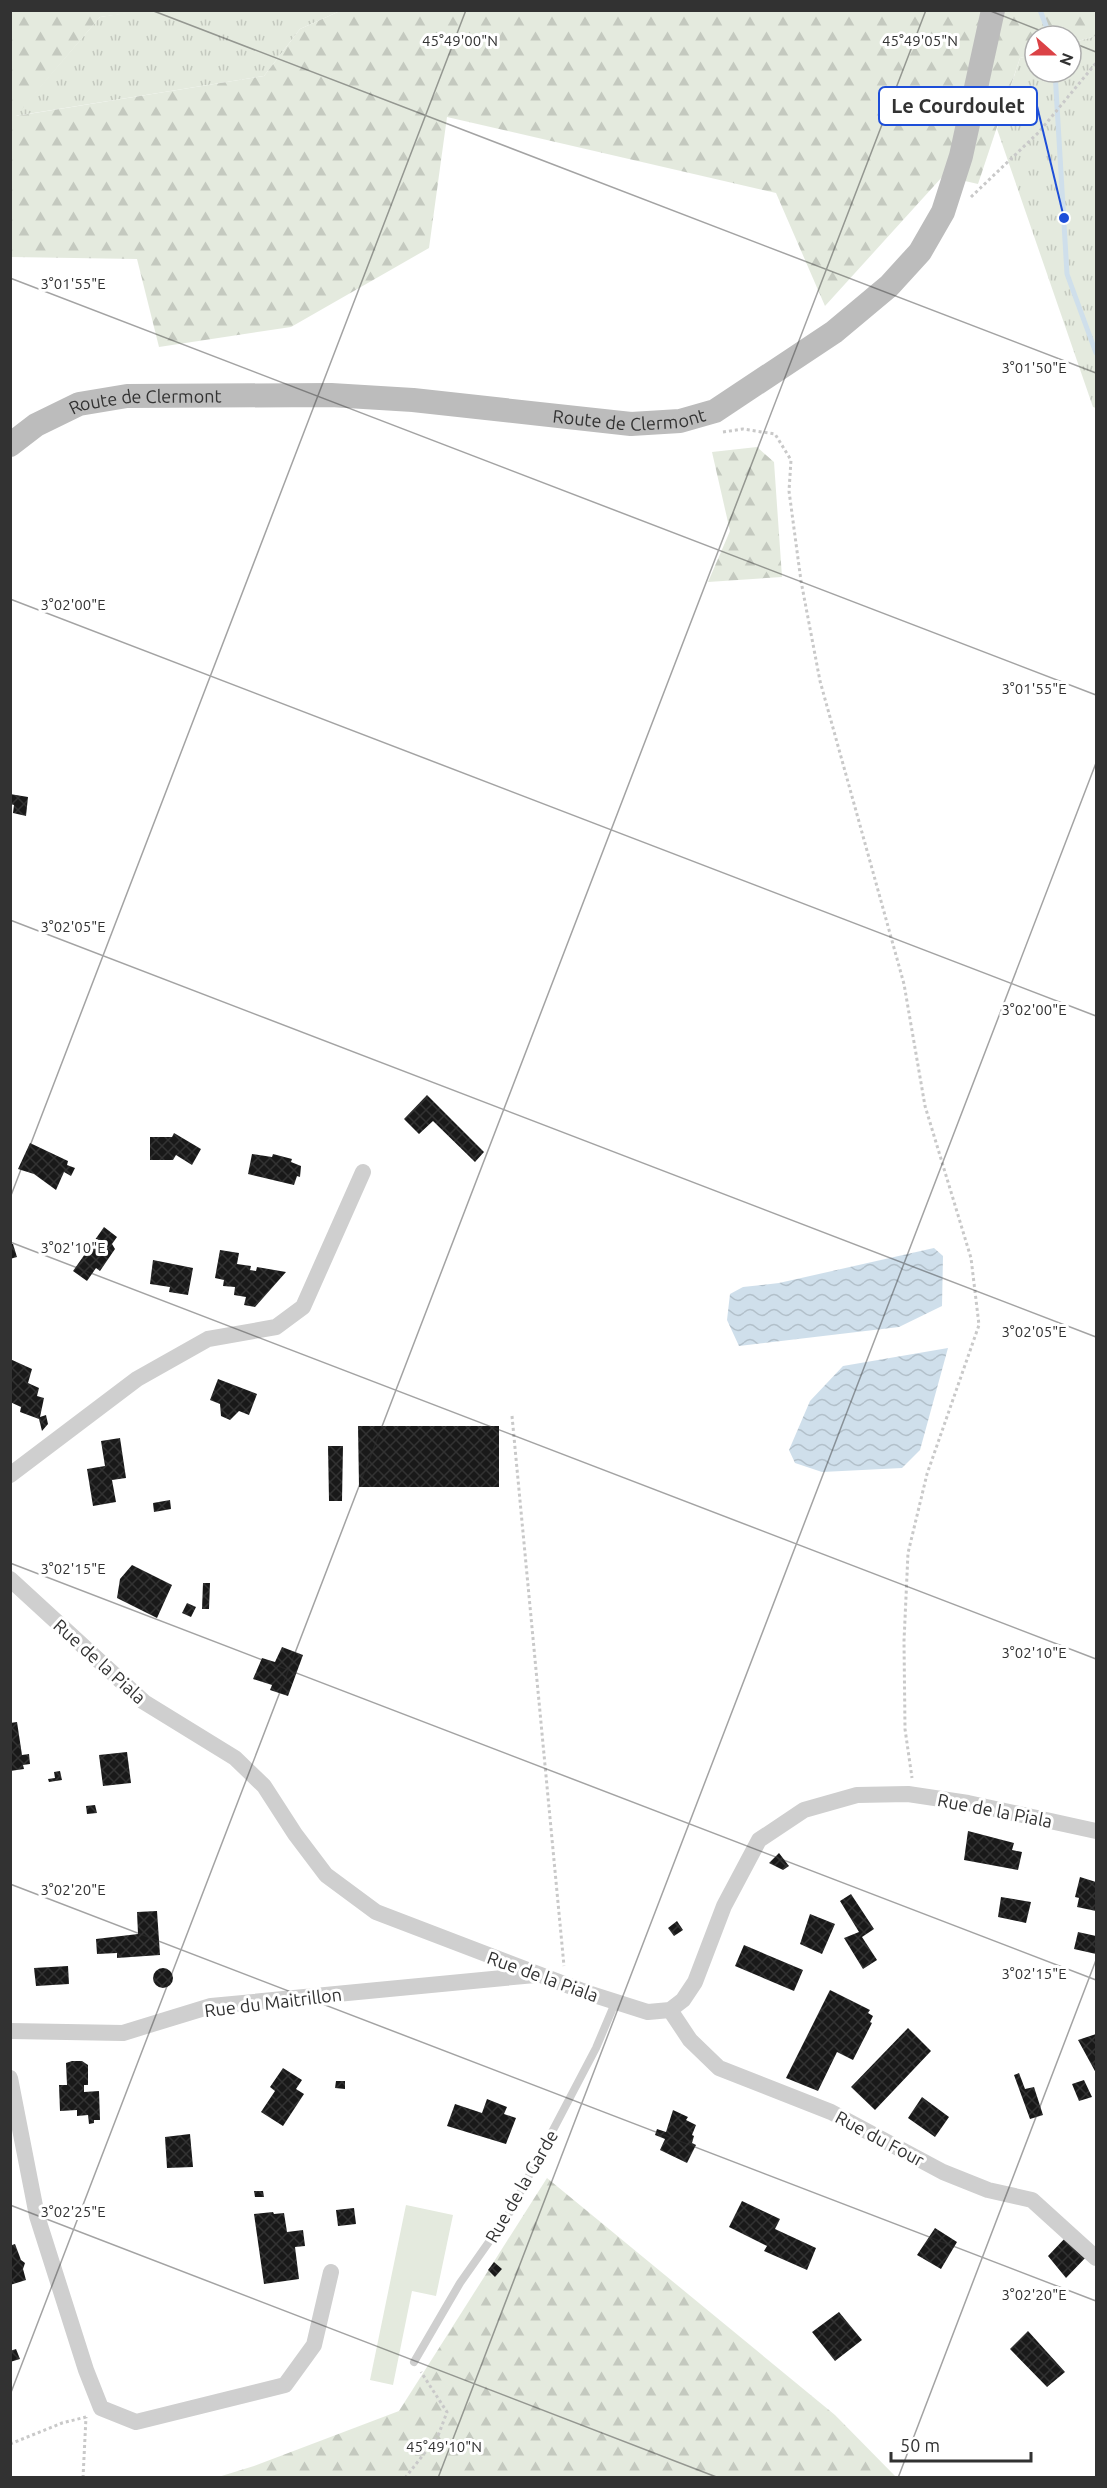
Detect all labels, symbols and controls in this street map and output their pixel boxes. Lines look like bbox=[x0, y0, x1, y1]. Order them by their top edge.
north arrow bbox=[1023, 24, 1083, 84]
text: 45°49'00"N bbox=[422, 32, 498, 49]
text: 45°49'05"N bbox=[882, 32, 958, 49]
text: N bbox=[1056, 51, 1078, 68]
callout: Le Courdoulet bbox=[879, 87, 1037, 125]
text: Le Courdoulet bbox=[891, 94, 1025, 117]
text: 3°01'55"E bbox=[40, 275, 106, 292]
text: 3°01'50"E bbox=[1001, 359, 1067, 376]
street label: Route de Clermont bbox=[65, 385, 222, 418]
street label: Route de Clermont bbox=[552, 404, 708, 434]
text: 3°02'00"E bbox=[40, 596, 106, 613]
text: 3°01'55"E bbox=[1001, 680, 1067, 697]
text: 3°02'05"E bbox=[40, 918, 106, 935]
text: 3°02'00"E bbox=[1001, 1001, 1067, 1018]
text: 3°02'10"E bbox=[40, 1239, 106, 1256]
text: 3°02'05"E bbox=[1001, 1323, 1067, 1340]
text: 3°02'15"E bbox=[40, 1560, 106, 1577]
street label: Rue de la Piala bbox=[50, 1615, 150, 1707]
text: 3°02'10"E bbox=[1001, 1644, 1067, 1661]
street label: Rue de la Piala bbox=[936, 1789, 1054, 1831]
text: 3°02'20"E bbox=[40, 1881, 106, 1898]
street label: Rue de la Piala bbox=[485, 1947, 601, 2005]
text: 3°02'15"E bbox=[1001, 1965, 1067, 1982]
street label: Rue du Maitrillon bbox=[203, 1984, 343, 2020]
street label: Rue du Four bbox=[832, 2106, 928, 2170]
street label: Rue de la Garde bbox=[481, 2126, 561, 2246]
text: 3°02'25"E bbox=[40, 2203, 106, 2220]
text: 3°02'20"E bbox=[1001, 2286, 1067, 2303]
scale bar bbox=[891, 2425, 1030, 2463]
text: 50 m bbox=[900, 2435, 940, 2455]
text: 45°49'10"N bbox=[406, 2438, 482, 2455]

